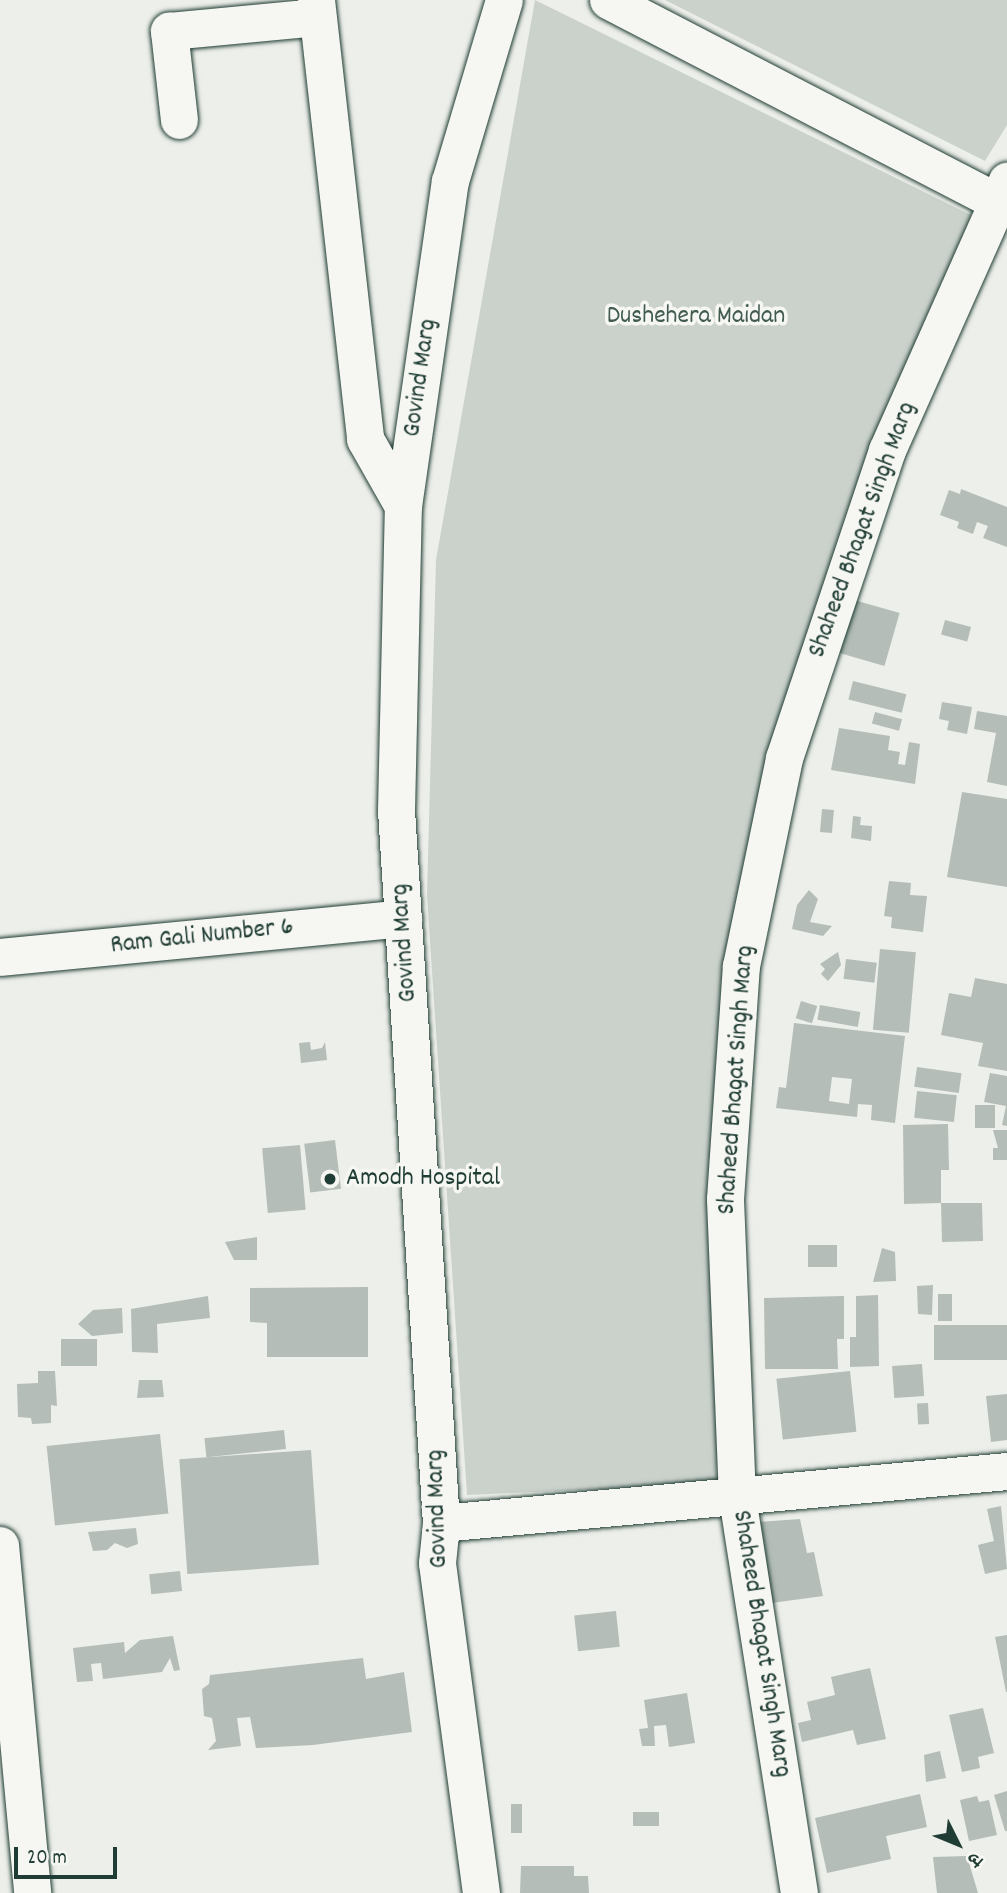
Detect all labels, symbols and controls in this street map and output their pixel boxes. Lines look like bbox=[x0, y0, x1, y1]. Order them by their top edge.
park label: Dushehera Maidan bbox=[607, 301, 785, 333]
street label: Govind Marg bbox=[397, 317, 445, 439]
street label: Shaheed Bhagat Singh Marg bbox=[802, 398, 924, 662]
street label: Govind Marg bbox=[385, 883, 425, 1003]
street label: Ram Gali Number 6 bbox=[109, 912, 295, 962]
street label: Shaheed Bhagat Singh Marg bbox=[712, 944, 762, 1216]
place label: Amodh Hospital bbox=[346, 1163, 500, 1195]
marker: Amodh Hospital bbox=[320, 1169, 340, 1189]
street label: Govind Marg bbox=[420, 1449, 456, 1569]
street label: Shaheed Bhagat Singh Marg bbox=[724, 1508, 798, 1780]
north arrow bbox=[923, 1809, 993, 1879]
scale bar bbox=[18, 1834, 121, 1878]
text: 20 m bbox=[27, 1844, 67, 1874]
text: उ bbox=[960, 1846, 987, 1872]

